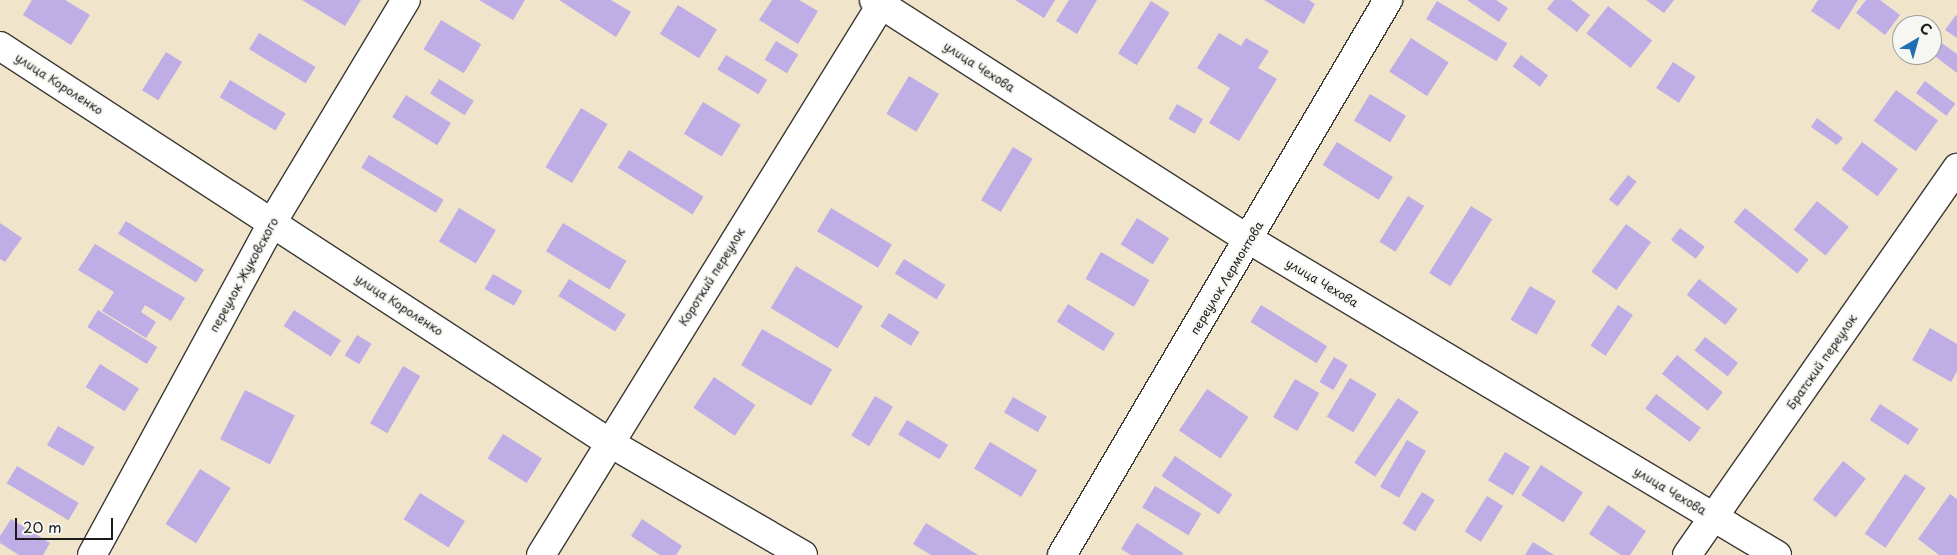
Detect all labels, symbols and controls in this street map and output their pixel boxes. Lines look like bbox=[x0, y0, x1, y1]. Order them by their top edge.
north arrow bbox=[1892, 15, 1942, 65]
text: С bbox=[1915, 17, 1937, 40]
street label: улица Чехова bbox=[941, 39, 1017, 95]
street label: улица Короленко bbox=[12, 50, 106, 118]
street label: переулок Жуковского bbox=[206, 215, 282, 335]
street label: переулок Лермонтова bbox=[1187, 219, 1267, 337]
street label: Короткий переулок bbox=[676, 225, 748, 329]
street label: улица Чехова bbox=[1283, 256, 1361, 310]
street label: улица Короленко bbox=[352, 271, 446, 339]
street label: Братский переулок bbox=[1784, 312, 1860, 412]
street label: улица Чехова bbox=[1631, 464, 1709, 518]
scale bar bbox=[18, 508, 115, 540]
text: 20 m bbox=[23, 515, 62, 538]

